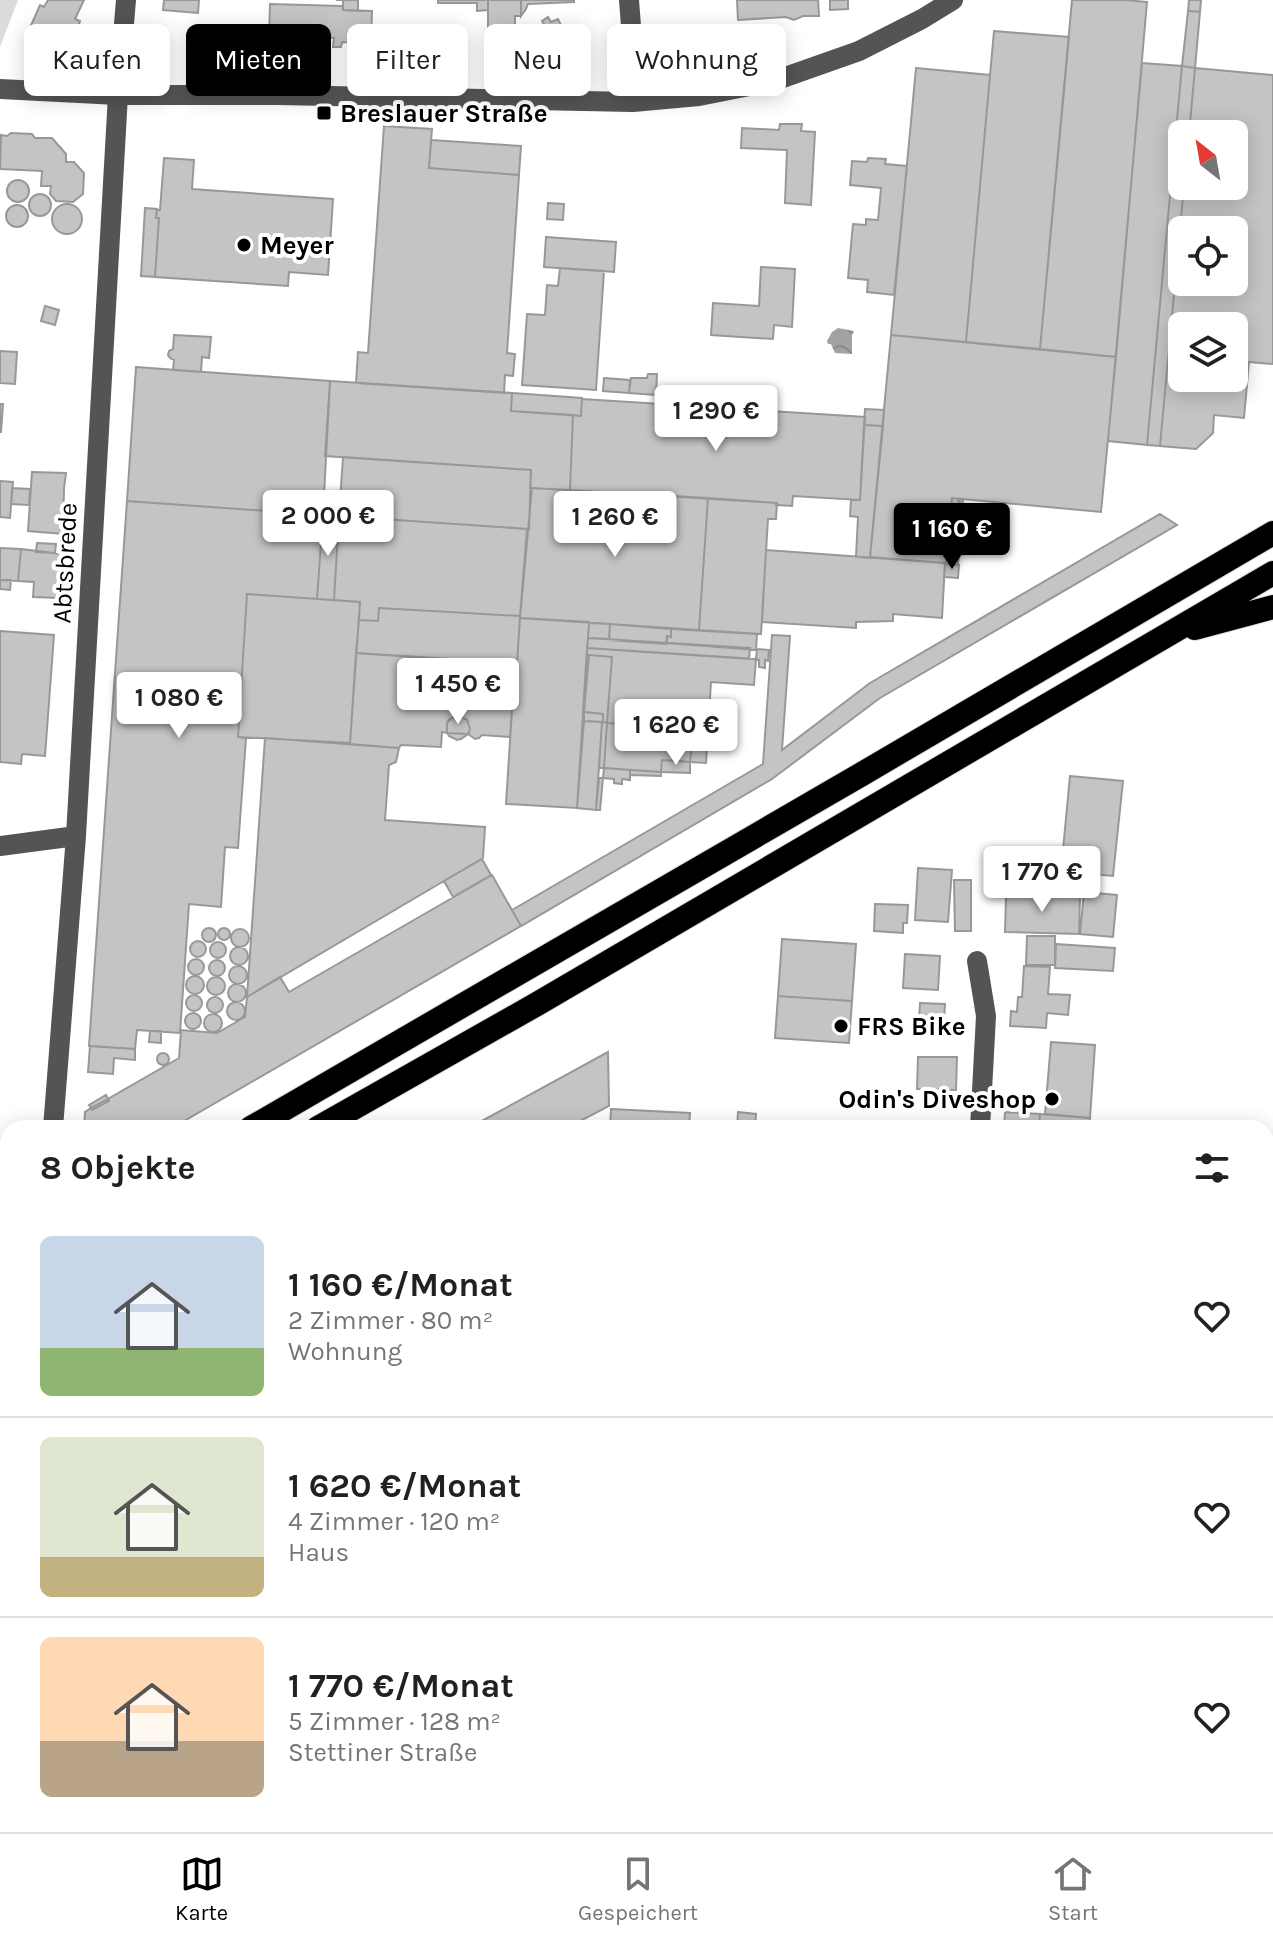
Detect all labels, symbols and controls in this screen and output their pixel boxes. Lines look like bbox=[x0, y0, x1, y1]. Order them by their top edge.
chip: Kaufen bbox=[24, 24, 170, 96]
chip: Mieten bbox=[186, 24, 331, 96]
chip: Filter bbox=[347, 24, 468, 96]
chip: Neu bbox=[484, 24, 591, 96]
chip: Wohnung bbox=[607, 24, 786, 96]
place label: Breslauer Straße bbox=[340, 98, 547, 129]
marker: Breslauer Straße bbox=[315, 104, 333, 122]
north arrow bbox=[1168, 120, 1248, 200]
map controls bbox=[1168, 120, 1248, 392]
button: locate bbox=[1168, 216, 1248, 296]
place label: Meyer bbox=[260, 230, 334, 261]
marker: Meyer bbox=[235, 236, 253, 254]
button: layers bbox=[1168, 312, 1248, 392]
pin: 1 290 € bbox=[642, 385, 790, 453]
text: 1 290 € bbox=[673, 395, 759, 426]
pin: 2 000 € bbox=[254, 490, 402, 558]
pin: 1 260 € bbox=[541, 491, 689, 559]
text: 2 000 € bbox=[281, 500, 375, 531]
text: 1 260 € bbox=[572, 501, 658, 532]
street label: Abtsbrede bbox=[46, 502, 84, 624]
pin: 1 160 € bbox=[878, 503, 1026, 571]
text: 1 160 € bbox=[912, 513, 992, 544]
pin: 1 450 € bbox=[384, 658, 532, 726]
text: 1 450 € bbox=[415, 668, 501, 699]
pin: 1 080 € bbox=[105, 672, 253, 740]
text: 1 080 € bbox=[135, 682, 223, 713]
pin: 1 620 € bbox=[602, 699, 750, 767]
text: 1 620 € bbox=[633, 709, 719, 740]
pin: 1 770 € bbox=[968, 846, 1116, 914]
text: 1 770 € bbox=[1001, 856, 1083, 887]
place label: FRS Bike bbox=[857, 1011, 966, 1042]
marker: FRS Bike bbox=[832, 1017, 850, 1035]
place label: Odin's Diveshop bbox=[838, 1084, 1036, 1115]
marker: Odin's Diveshop bbox=[1043, 1090, 1061, 1108]
icon: filters bbox=[1190, 1146, 1234, 1190]
text: 8 Objekte bbox=[40, 1148, 196, 1188]
text: 1 160 €/Monat bbox=[288, 1265, 513, 1305]
icon: home bbox=[104, 1268, 200, 1364]
icon: heart bbox=[1190, 1294, 1234, 1338]
text: 2 Zimmer · 80 m² bbox=[288, 1305, 493, 1336]
text: Wohnung bbox=[288, 1336, 402, 1367]
text: 1 620 €/Monat bbox=[288, 1466, 521, 1506]
icon: home bbox=[104, 1469, 200, 1565]
icon: heart bbox=[1190, 1495, 1234, 1539]
text: 4 Zimmer · 120 m² bbox=[288, 1506, 500, 1537]
text: Haus bbox=[288, 1537, 349, 1568]
text: 1 770 €/Monat bbox=[288, 1666, 514, 1706]
icon: home bbox=[104, 1669, 200, 1765]
icon: heart bbox=[1190, 1695, 1234, 1739]
text: 5 Zimmer · 128 m² bbox=[288, 1706, 501, 1737]
text: Stettiner Straße bbox=[288, 1737, 477, 1768]
tab: Karte bbox=[175, 1852, 228, 1926]
tab: Gespeichert bbox=[578, 1852, 698, 1926]
tab: Start bbox=[1048, 1852, 1098, 1926]

